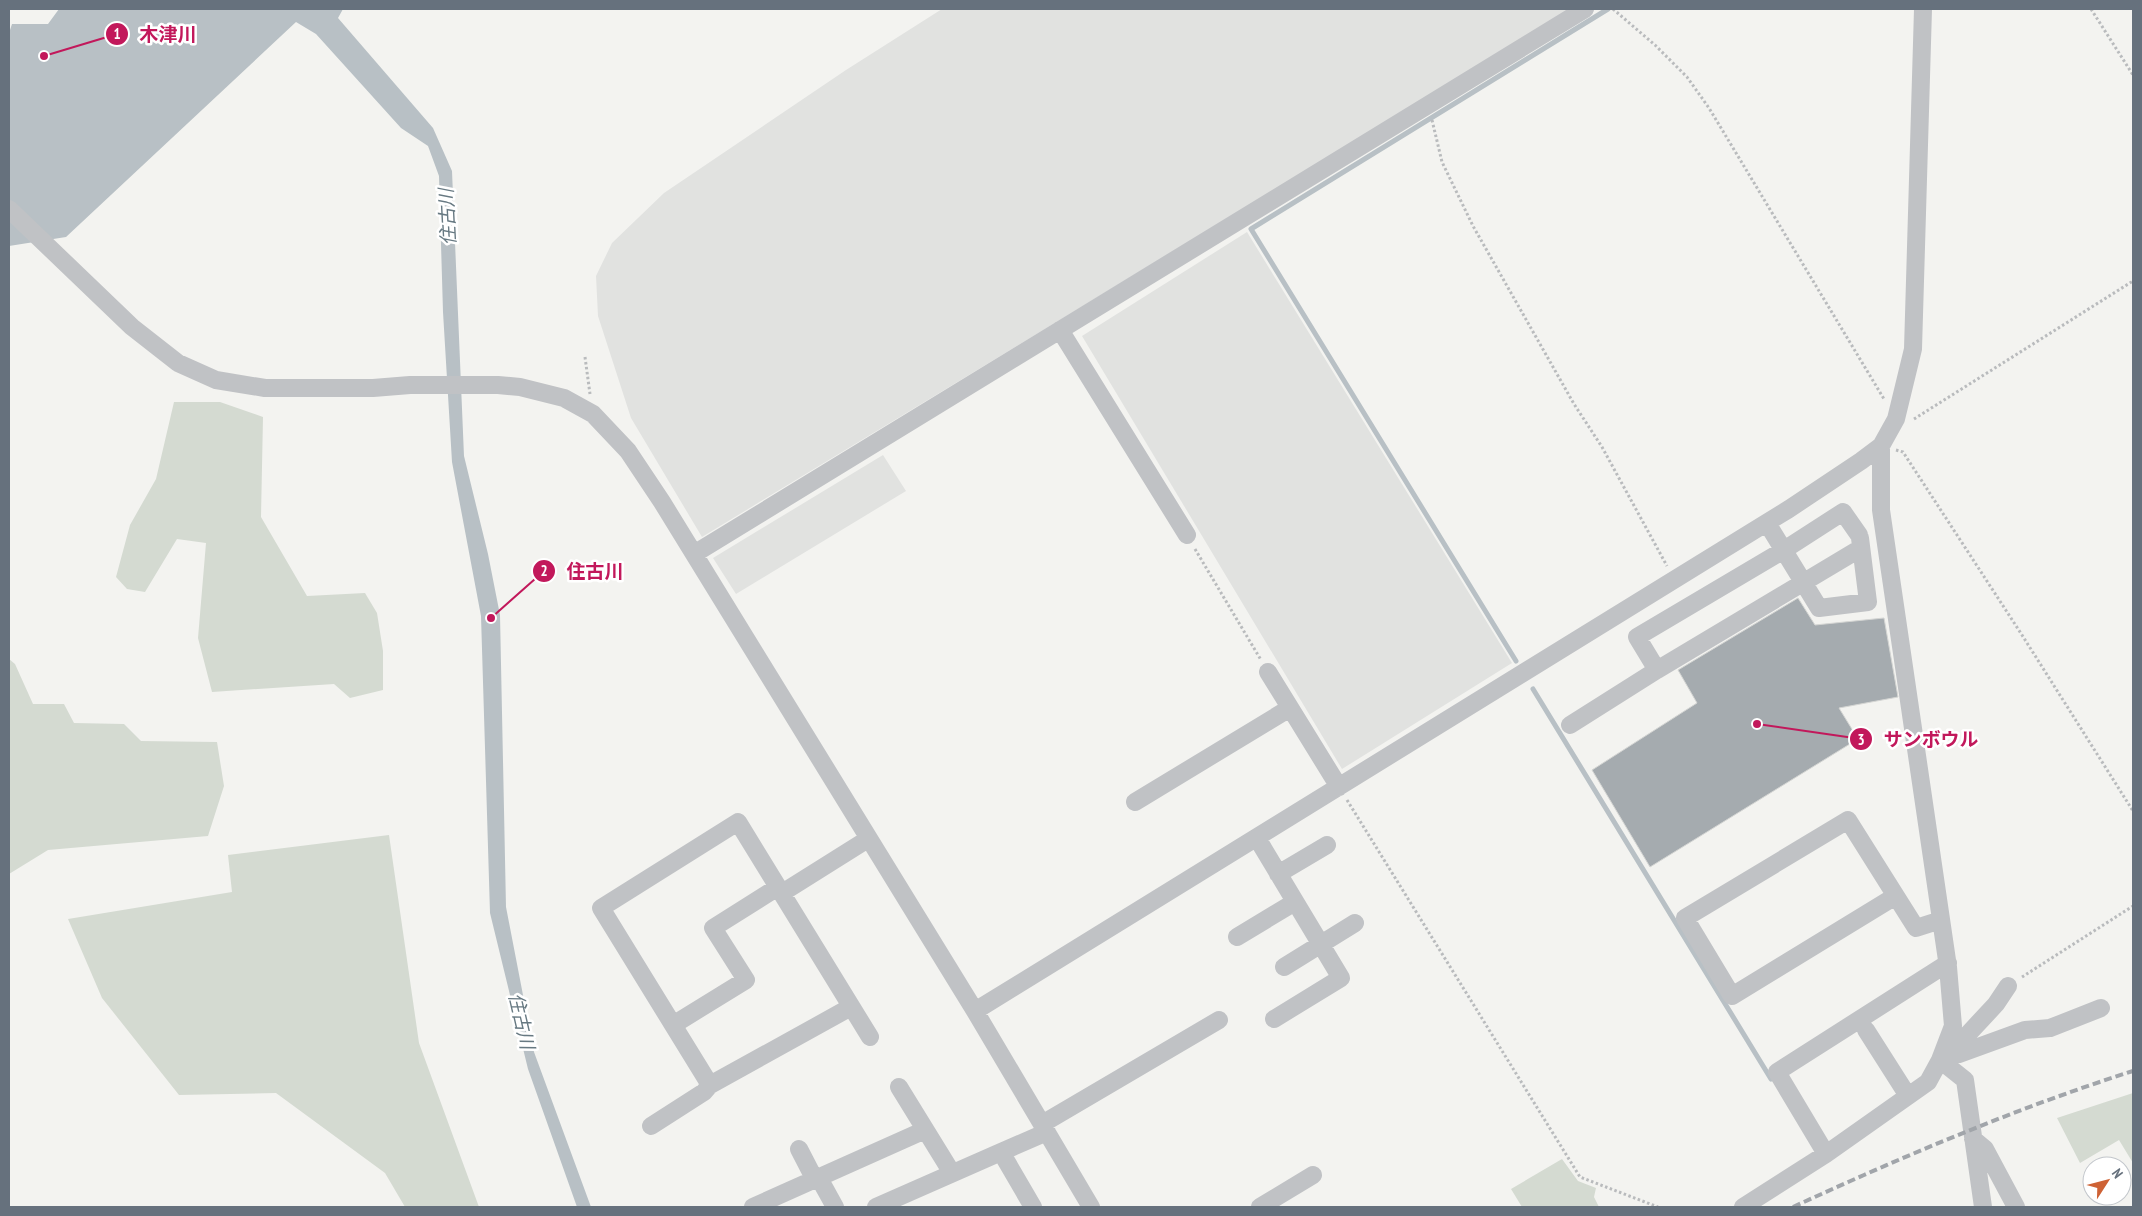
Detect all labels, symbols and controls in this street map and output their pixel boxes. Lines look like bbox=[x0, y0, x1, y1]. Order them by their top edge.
callout: 木津川 bbox=[104, 17, 206, 51]
text: 木津川 bbox=[139, 22, 197, 46]
text: 1 bbox=[113, 24, 121, 43]
water label: 住古川 bbox=[433, 186, 460, 246]
callout: 住古川 bbox=[532, 554, 634, 588]
text: 住古川 bbox=[566, 559, 624, 583]
text: 2 bbox=[540, 561, 548, 580]
callout: サンボウル bbox=[1848, 722, 1988, 756]
text: サンボウル bbox=[1883, 727, 1979, 751]
text: 3 bbox=[1857, 730, 1865, 749]
water label: 住古川 bbox=[504, 991, 541, 1053]
north arrow bbox=[2082, 1156, 2132, 1206]
text: N bbox=[2108, 1165, 2127, 1182]

